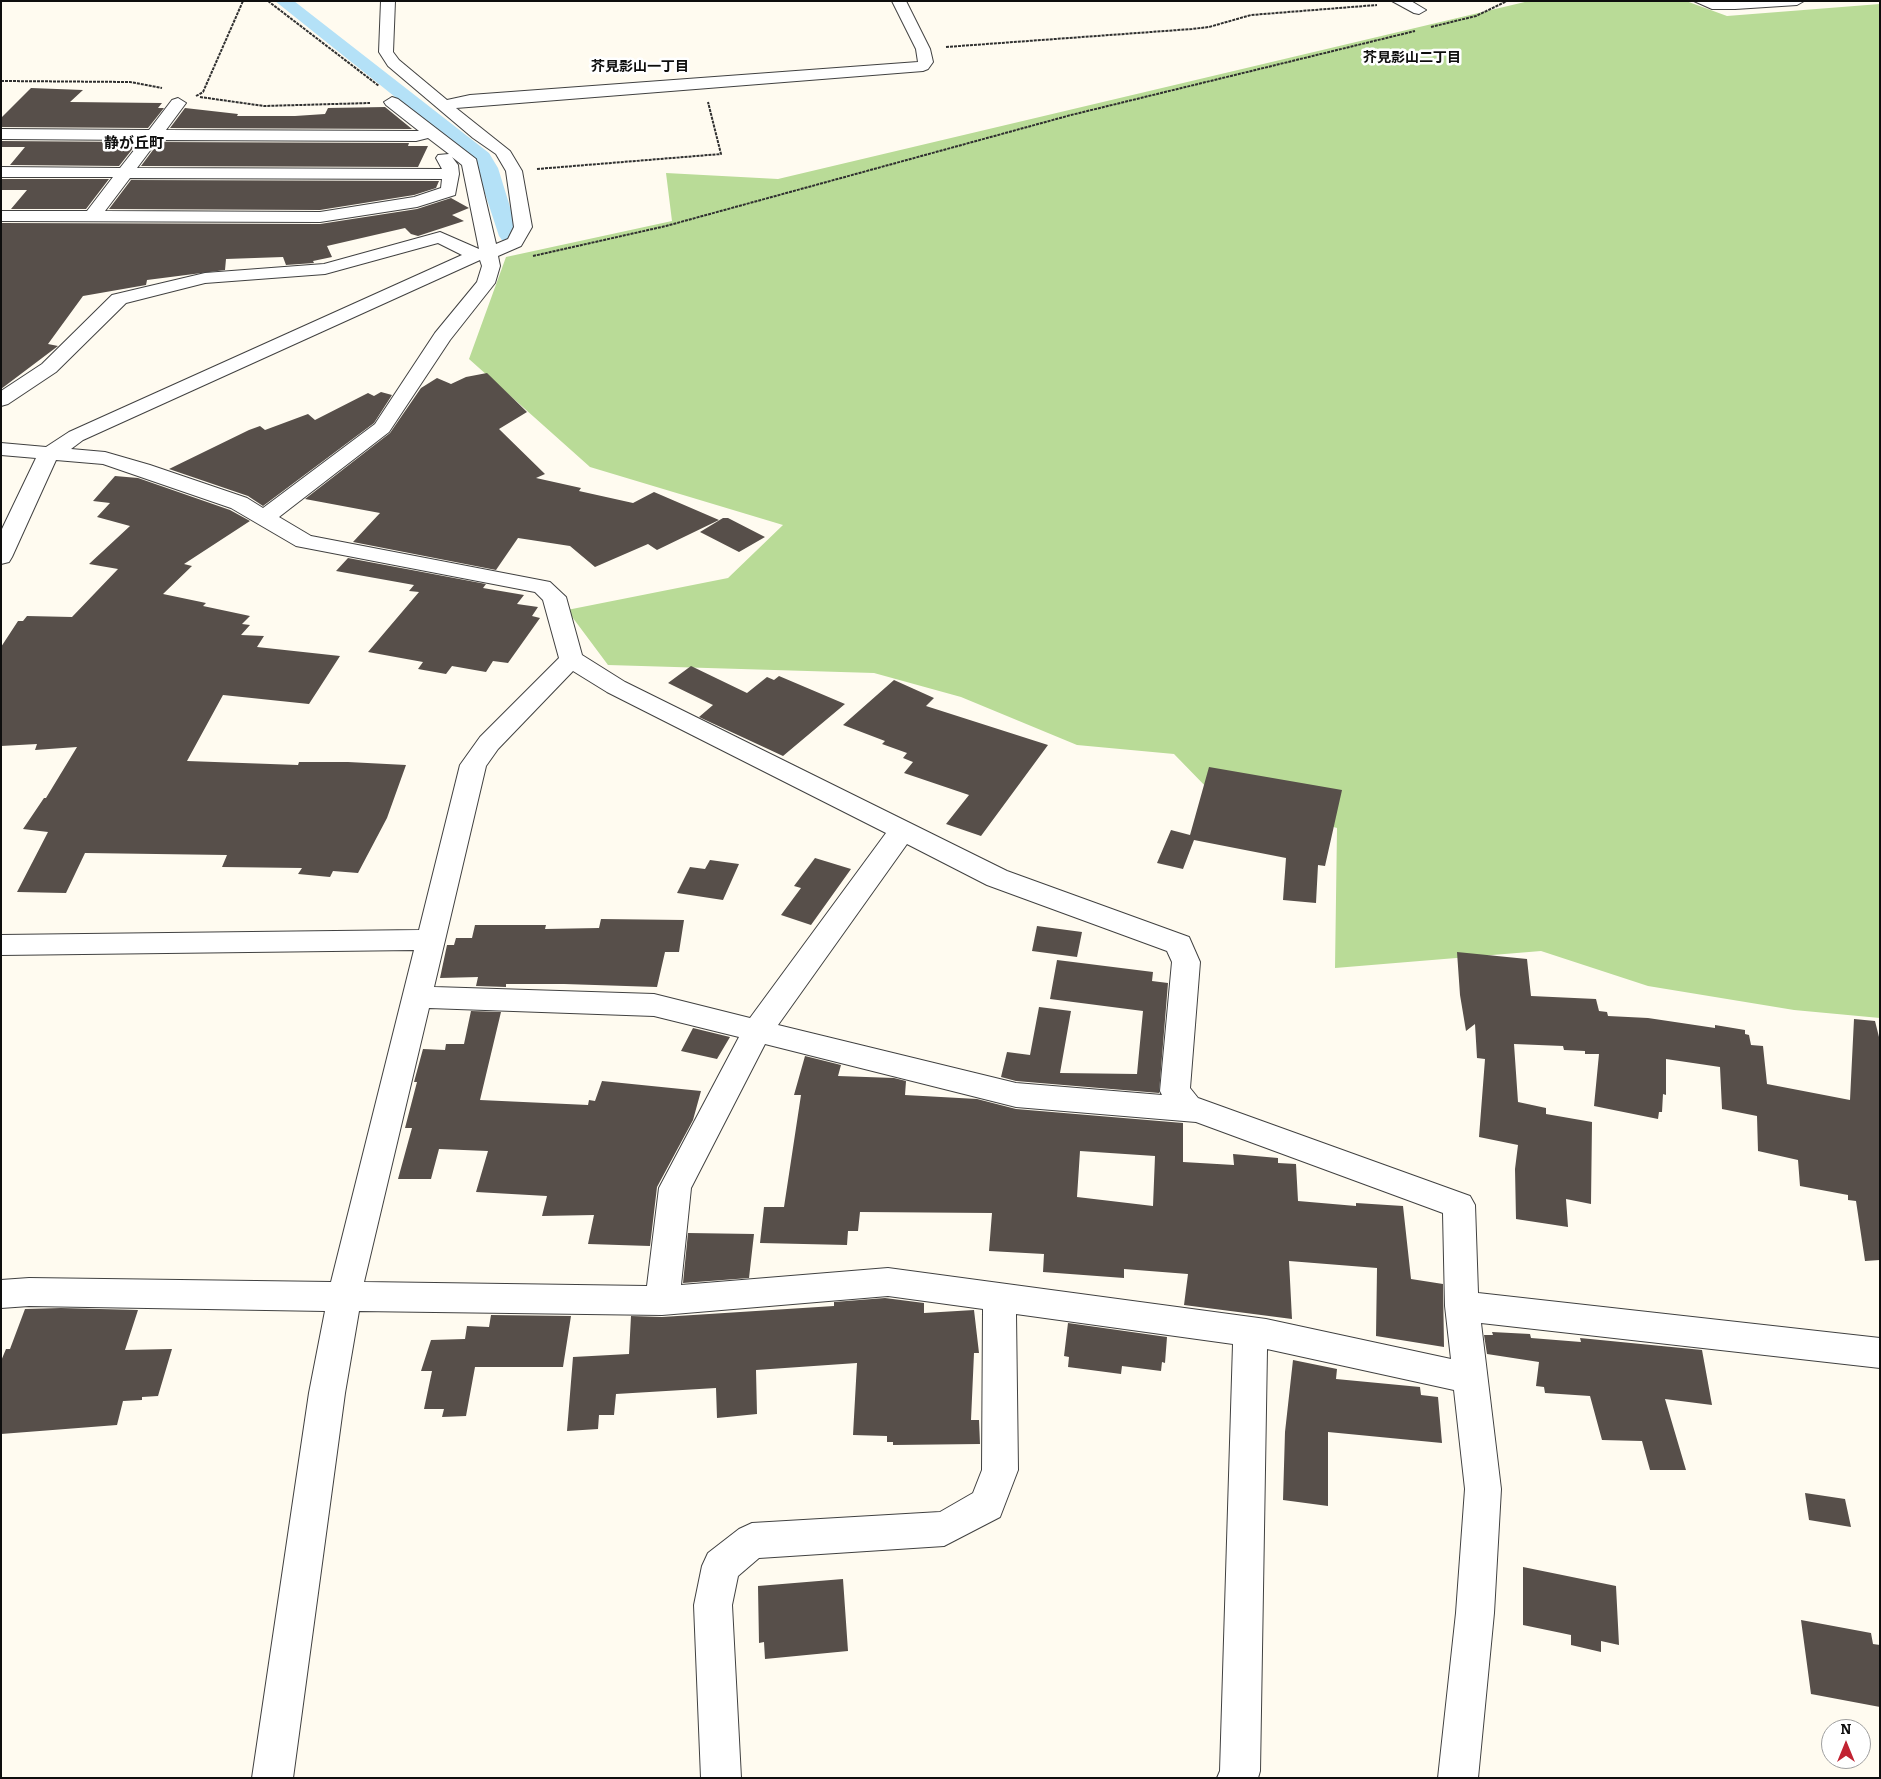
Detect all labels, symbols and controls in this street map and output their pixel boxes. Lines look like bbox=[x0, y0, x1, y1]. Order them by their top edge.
district label: 芥見影山二丁目 bbox=[1363, 50, 1461, 66]
district label: 芥見影山一丁目 bbox=[591, 59, 689, 75]
district label: 静が丘町 bbox=[104, 135, 164, 153]
north arrow bbox=[1821, 1719, 1871, 1769]
text: N bbox=[1841, 1721, 1851, 1738]

